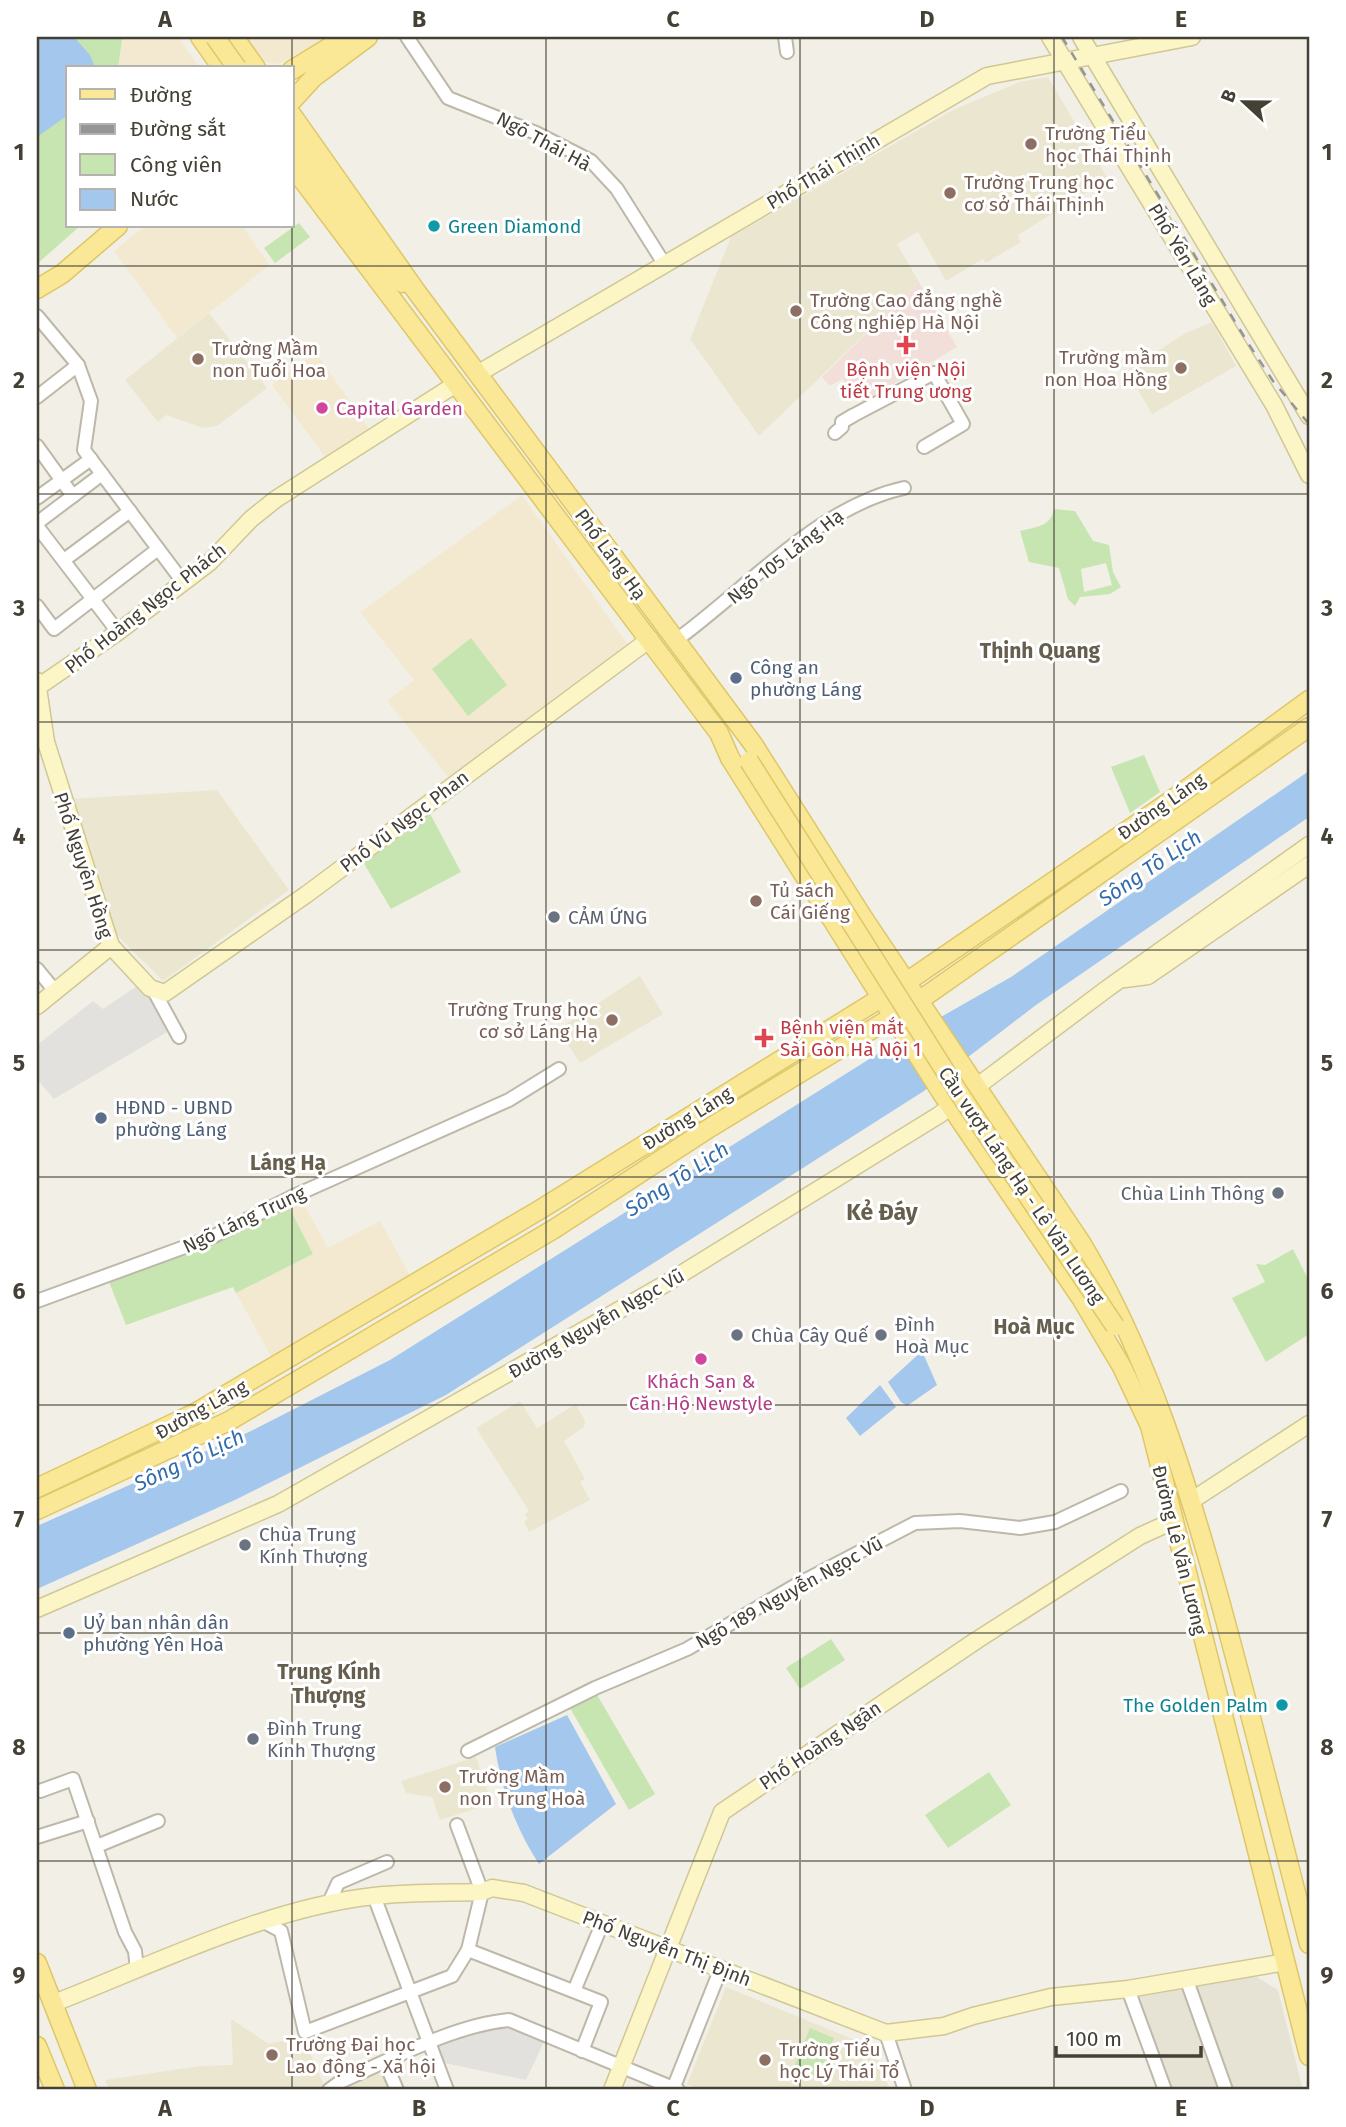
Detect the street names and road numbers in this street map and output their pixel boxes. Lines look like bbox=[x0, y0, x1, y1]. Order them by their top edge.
street label: Ngõ Thái Hà bbox=[493, 107, 595, 176]
street label: Phố Thái Thịnh bbox=[762, 129, 884, 214]
street label: Phố Yên Lãng bbox=[1143, 199, 1222, 309]
street label: Phố Láng Hạ bbox=[570, 504, 651, 604]
street label: Ngõ 105 Láng Hạ bbox=[723, 504, 848, 609]
street label: Phố Hoàng Ngọc Phách bbox=[60, 538, 230, 678]
street label: Phố Vũ Ngọc Phan bbox=[335, 766, 473, 877]
street label: Đường Láng bbox=[1113, 768, 1210, 845]
street label: Phố Nguyên Hồng bbox=[49, 789, 118, 941]
street label: Cầu vượt Láng Hạ - Lê Văn Lương bbox=[934, 1062, 1110, 1308]
street label: Đường Láng bbox=[638, 1082, 736, 1155]
street label: Ngõ Láng Trung bbox=[179, 1181, 309, 1258]
street label: Đường Nguyễn Ngọc Vũ bbox=[504, 1264, 688, 1383]
street label: Đường Láng bbox=[151, 1375, 251, 1444]
street label: Đường Lê Văn Lương bbox=[1147, 1463, 1212, 1637]
street label: Ngõ 189 Nguyễn Ngọc Vũ bbox=[692, 1531, 887, 1654]
street label: Phố Hoàng Ngân bbox=[755, 1696, 886, 1795]
street label: Phố Nguyễn Thị Định bbox=[579, 1906, 754, 1991]

